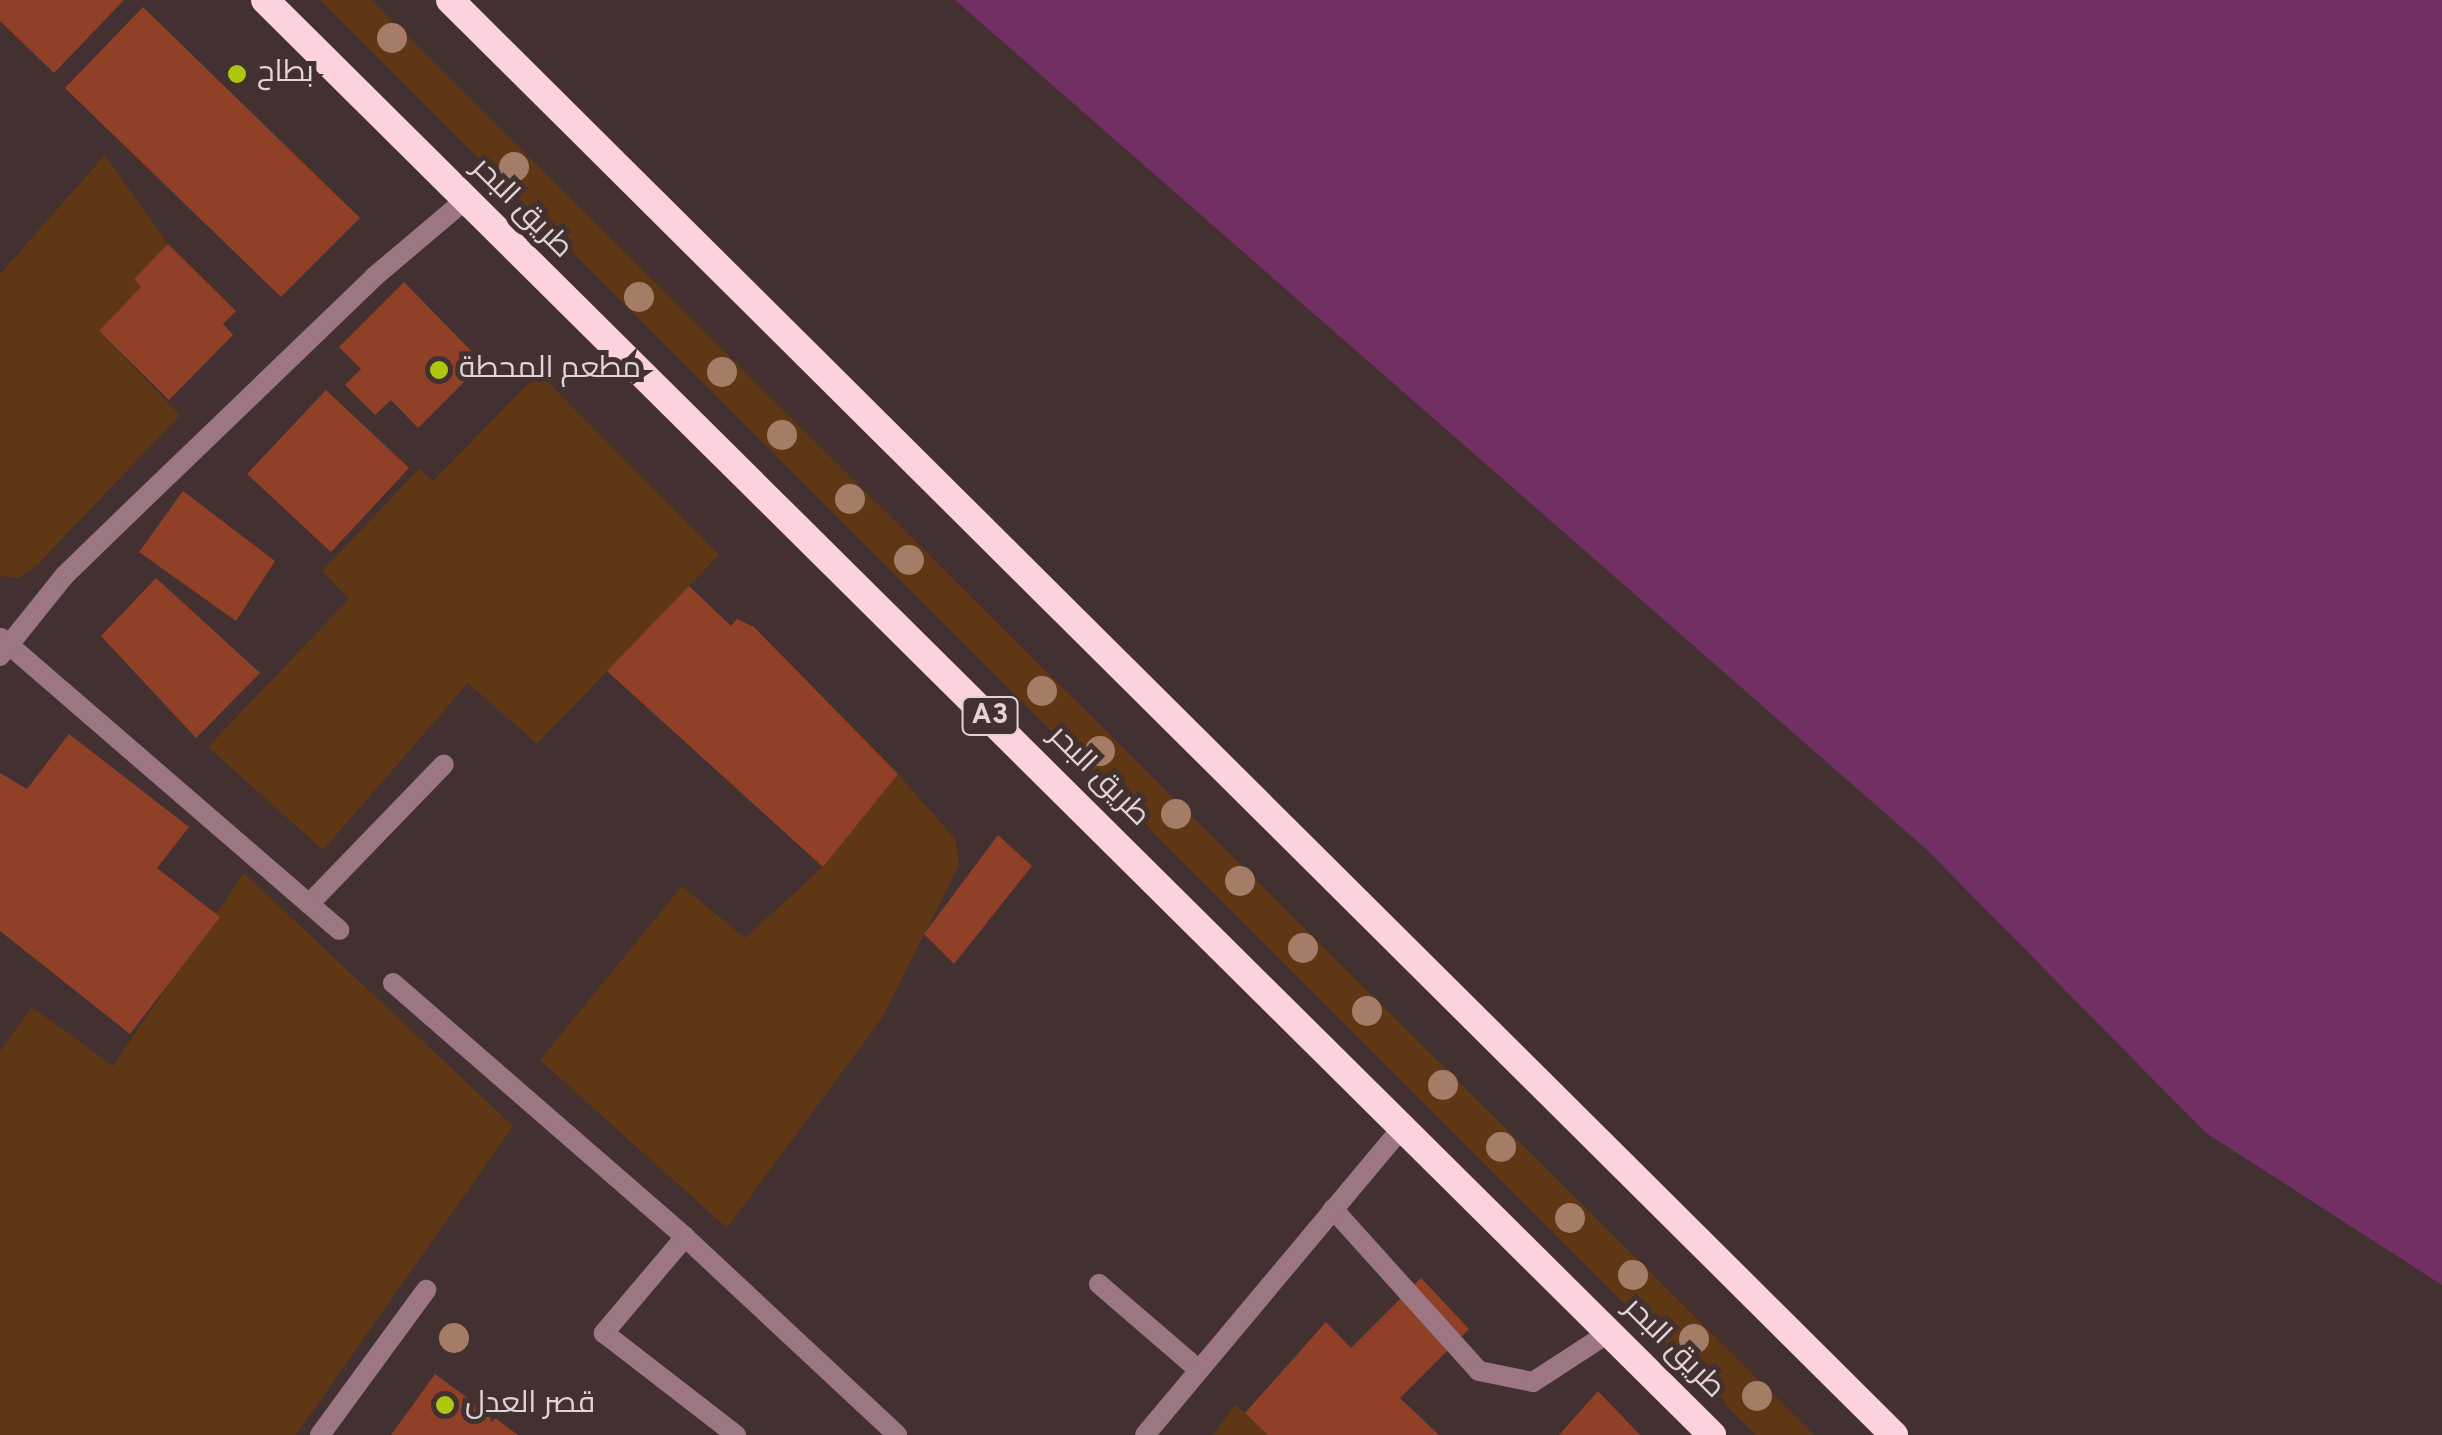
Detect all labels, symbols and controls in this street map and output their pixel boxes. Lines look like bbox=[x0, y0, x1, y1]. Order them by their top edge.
place label: بطاح bbox=[257, 56, 314, 92]
marker: بطاح bbox=[226, 63, 248, 85]
street label: طريق البحر bbox=[463, 151, 579, 267]
place label: مطعم المحطة bbox=[459, 352, 641, 388]
marker: مطعم المحطة bbox=[428, 359, 450, 381]
road number: A3 bbox=[960, 693, 1020, 739]
street label: طريق البحر bbox=[1040, 719, 1156, 835]
street label: طريق البحر bbox=[1615, 1291, 1731, 1407]
place label: قصر العدل bbox=[465, 1387, 595, 1423]
marker: قصر العدل bbox=[434, 1394, 456, 1416]

